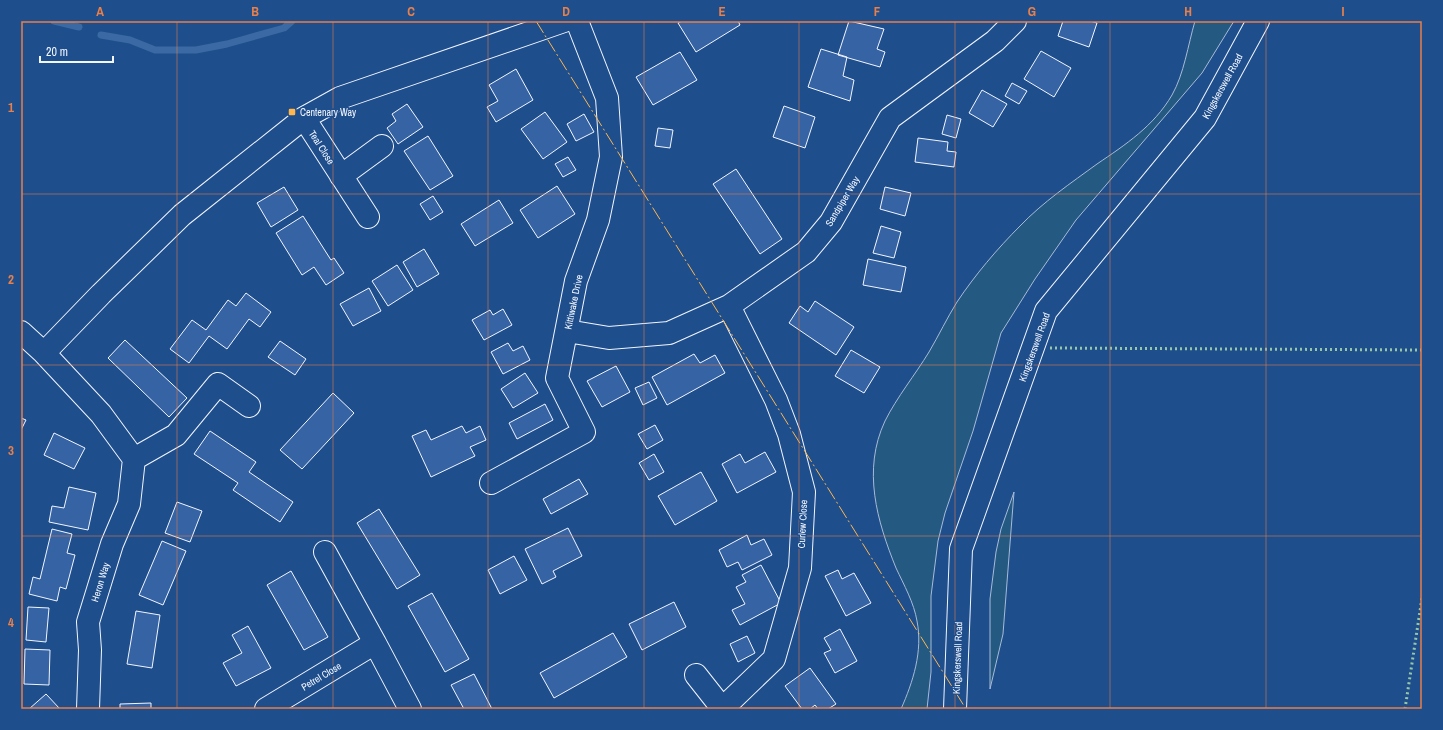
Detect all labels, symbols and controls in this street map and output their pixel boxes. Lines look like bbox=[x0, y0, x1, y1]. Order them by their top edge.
text: A bbox=[96, 3, 104, 20]
text: B bbox=[251, 3, 259, 20]
text: C bbox=[407, 3, 415, 20]
text: D bbox=[562, 3, 570, 20]
text: E bbox=[718, 3, 726, 20]
text: F bbox=[874, 3, 881, 20]
text: G bbox=[1028, 3, 1036, 20]
text: H bbox=[1184, 3, 1192, 20]
text: I bbox=[1342, 3, 1345, 20]
scale bar bbox=[40, 38, 113, 64]
text: 20 m bbox=[46, 44, 68, 60]
street label: Kingskerswell Road bbox=[1199, 51, 1246, 121]
text: 1 bbox=[8, 99, 14, 116]
place label: Centenary Way bbox=[300, 106, 357, 119]
marker: Centenary Way bbox=[287, 107, 297, 117]
street label: Teal Close bbox=[306, 128, 338, 167]
street label: Sandpiper Way bbox=[822, 173, 863, 229]
text: 2 bbox=[8, 271, 14, 288]
street label: Kittiwake Drive bbox=[561, 273, 586, 331]
street label: Kingskerswell Road bbox=[1016, 311, 1053, 383]
text: 3 bbox=[8, 442, 14, 459]
street label: Curlew Close bbox=[795, 499, 810, 549]
street label: Heron Way bbox=[88, 560, 113, 604]
text: 4 bbox=[8, 614, 14, 631]
street label: Kingskerswell Road bbox=[950, 622, 965, 694]
street label: Petrel Close bbox=[299, 659, 344, 694]

